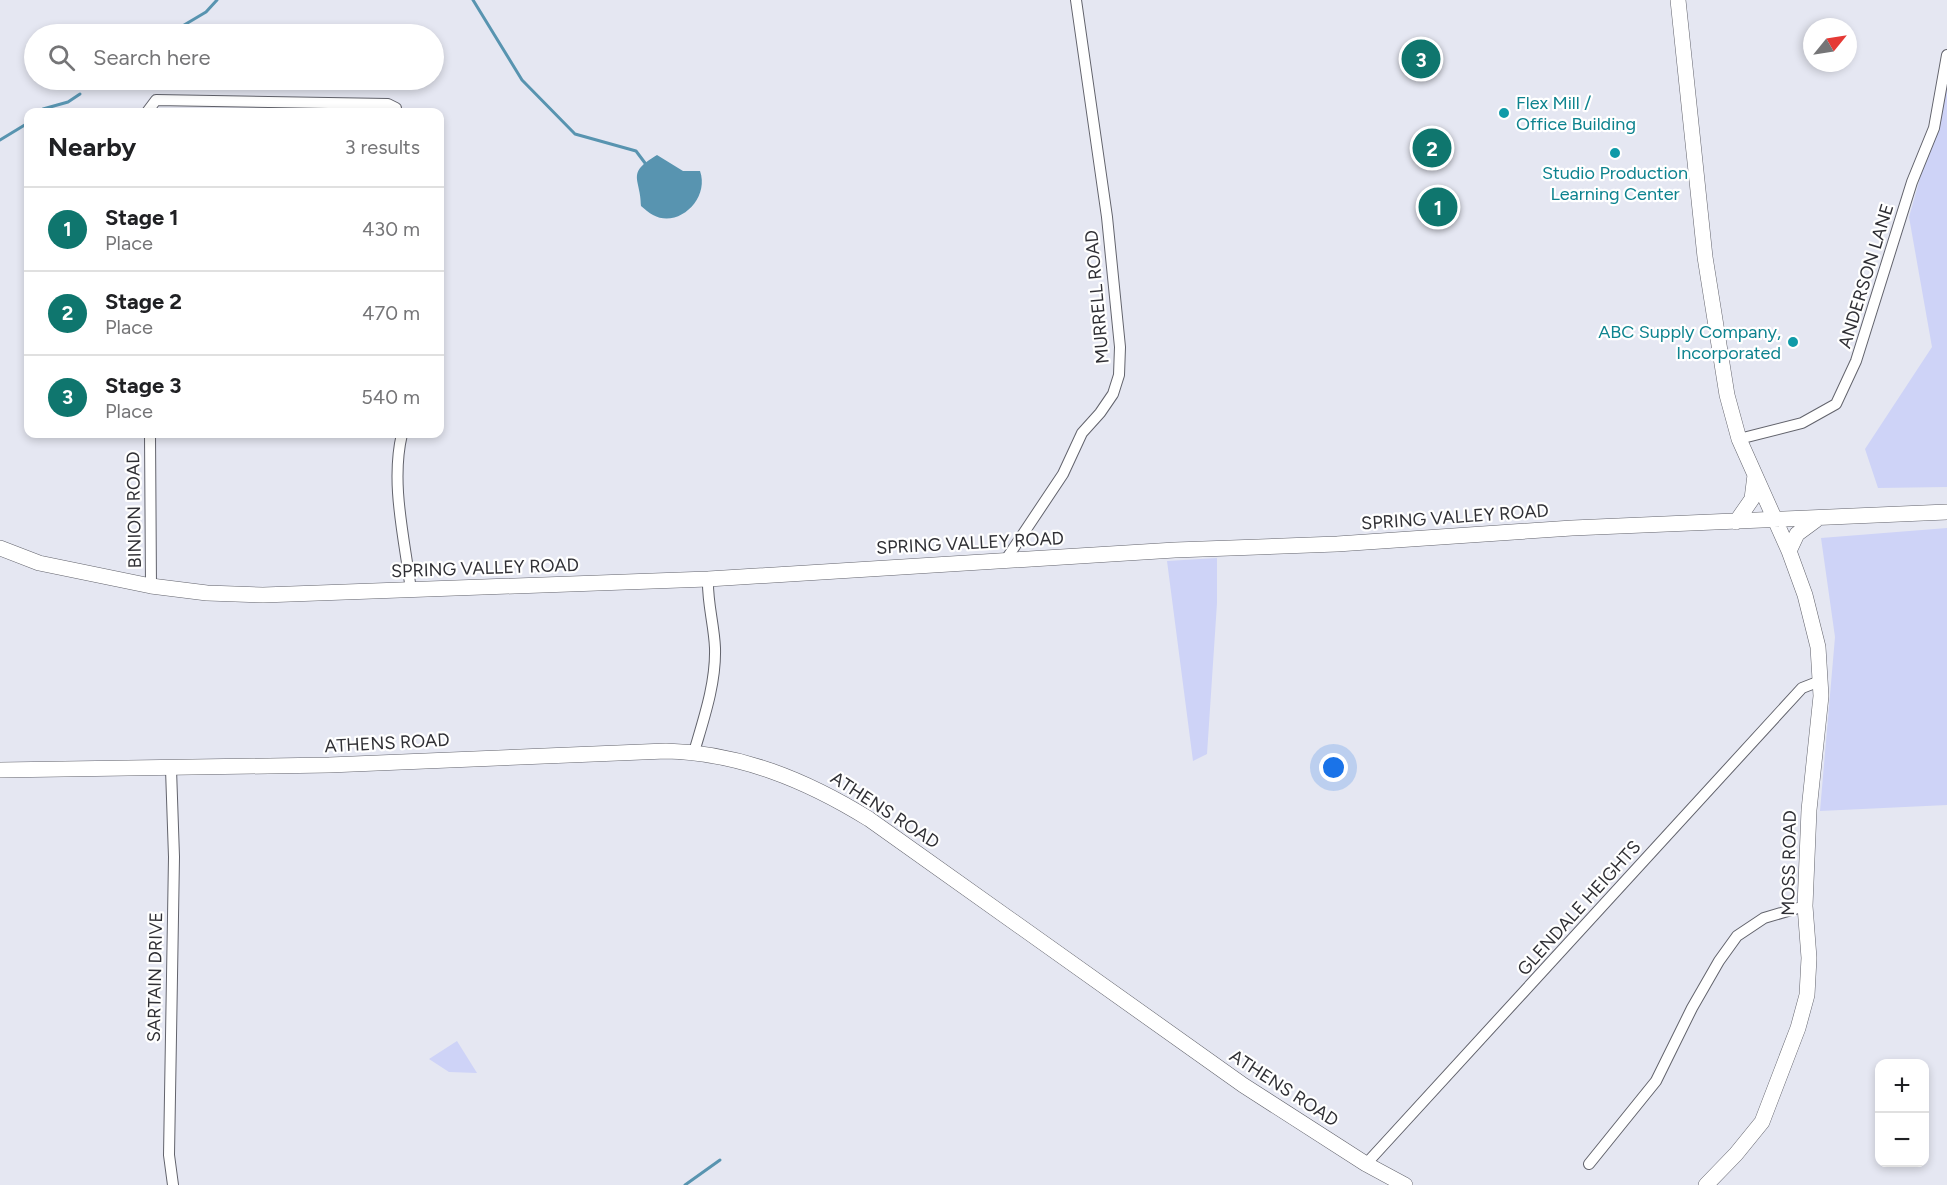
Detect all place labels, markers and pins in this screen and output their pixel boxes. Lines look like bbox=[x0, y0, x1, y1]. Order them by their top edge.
pin: 3 bbox=[1402, 36, 1440, 82]
place label: Flex Mill / Office Building bbox=[1516, 92, 1636, 135]
marker: Flex Mill / Office Building bbox=[1497, 106, 1511, 120]
pin: 2 bbox=[1412, 126, 1452, 170]
marker: Studio Production Learning Center bbox=[1608, 146, 1622, 160]
place label: Studio Production Learning Center bbox=[1542, 162, 1688, 205]
pin: 1 bbox=[1418, 184, 1458, 230]
place label: ABC Supply Company, Incorporated bbox=[1598, 321, 1781, 364]
marker: ABC Supply Company, Incorporated bbox=[1786, 335, 1800, 349]

